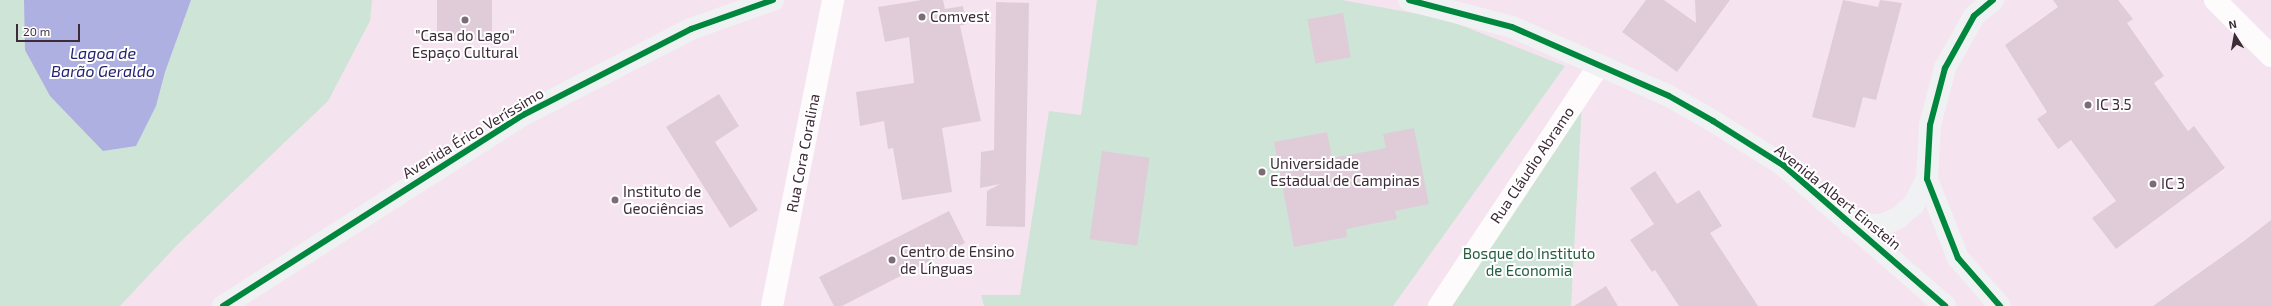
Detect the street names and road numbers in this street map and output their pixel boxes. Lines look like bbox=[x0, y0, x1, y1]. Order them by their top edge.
street label: Avenida Érico Veríssimo bbox=[399, 84, 547, 182]
street label: Rua Cora Coralina bbox=[783, 92, 823, 214]
street label: Rua Cláudio Abramo bbox=[1486, 103, 1578, 227]
street label: Avenida Albert Einstein bbox=[1771, 140, 1905, 254]

